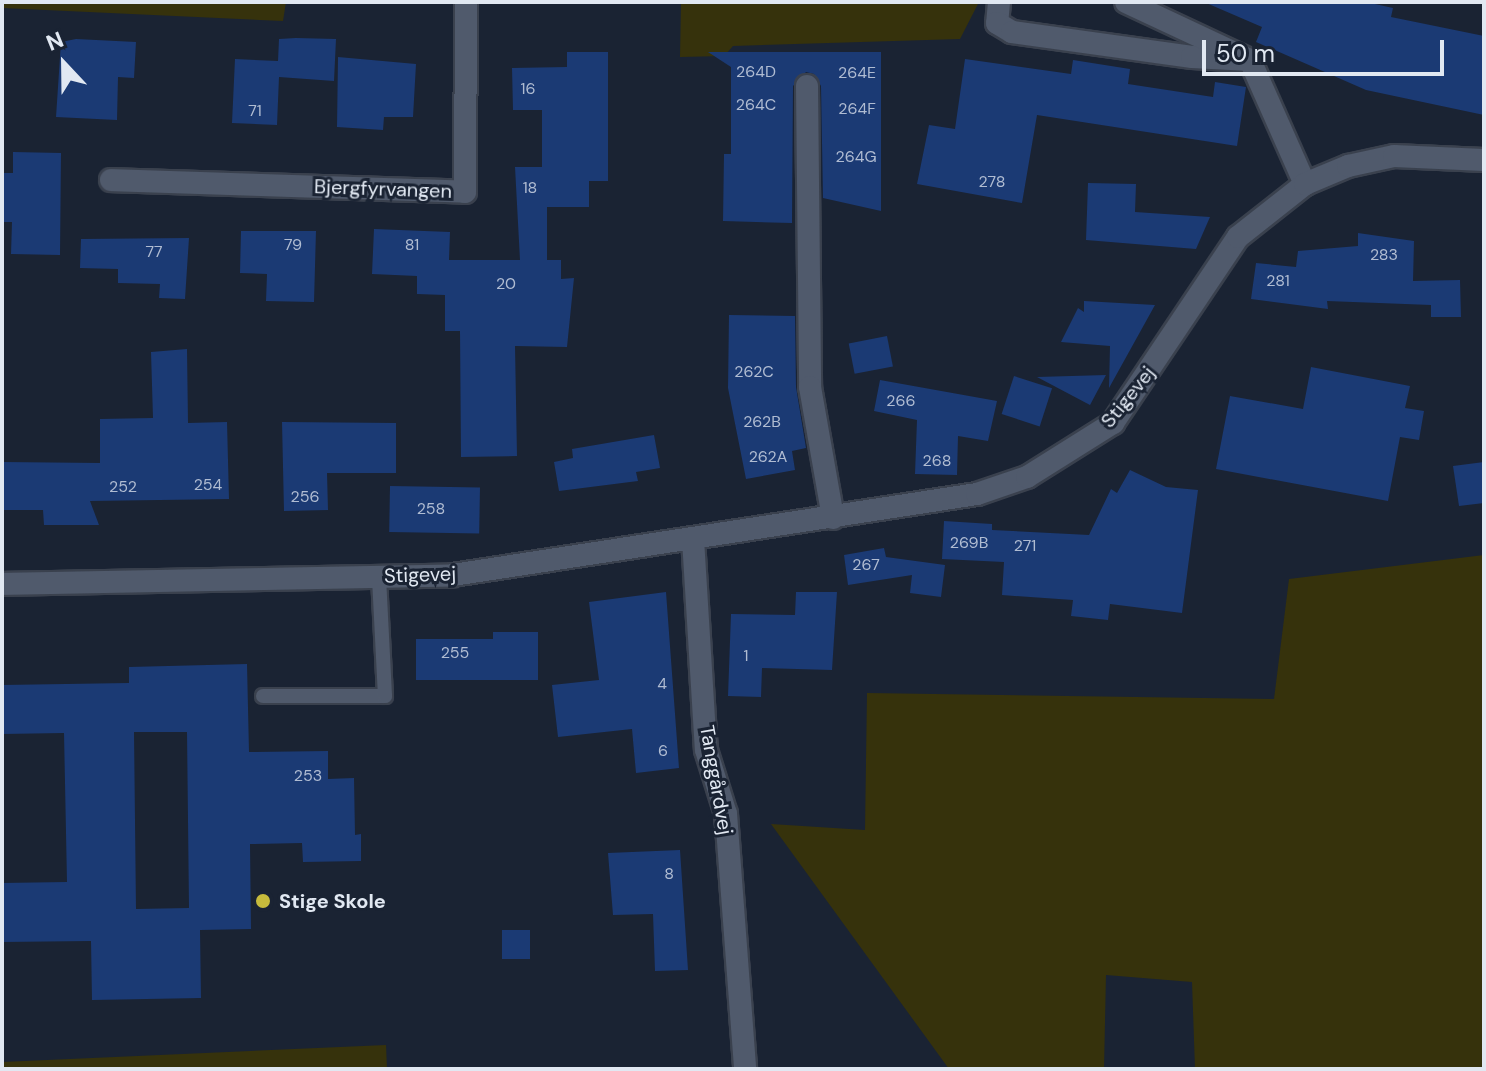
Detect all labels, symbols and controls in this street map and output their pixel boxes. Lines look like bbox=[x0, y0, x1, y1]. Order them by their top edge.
north arrow bbox=[24, 24, 104, 104]
scale bar bbox=[1206, 24, 1448, 74]
text: N bbox=[42, 25, 68, 58]
text: 50 m bbox=[1216, 38, 1275, 69]
house number: 264D bbox=[736, 62, 776, 82]
house number: 264E bbox=[838, 63, 876, 83]
house number: 16 bbox=[520, 79, 536, 99]
house number: 264C bbox=[736, 95, 776, 115]
house number: 264F bbox=[838, 99, 876, 119]
house number: 71 bbox=[248, 101, 262, 121]
house number: 264G bbox=[835, 147, 877, 167]
house number: 278 bbox=[979, 172, 1005, 192]
street label: Bjergfyrvangen bbox=[314, 175, 452, 203]
house number: 18 bbox=[523, 178, 537, 198]
house number: 79 bbox=[284, 235, 302, 255]
house number: 81 bbox=[405, 235, 419, 255]
house number: 77 bbox=[145, 242, 163, 262]
house number: 283 bbox=[1370, 245, 1398, 265]
house number: 281 bbox=[1266, 271, 1290, 291]
house number: 20 bbox=[496, 274, 516, 294]
street label: Stigevej bbox=[1096, 361, 1160, 433]
house number: 262C bbox=[734, 362, 774, 382]
house number: 266 bbox=[886, 391, 916, 411]
house number: 262B bbox=[743, 412, 781, 432]
house number: 262A bbox=[749, 447, 787, 467]
house number: 268 bbox=[923, 451, 951, 471]
house number: 254 bbox=[194, 475, 222, 495]
house number: 252 bbox=[109, 477, 137, 497]
house number: 256 bbox=[290, 487, 320, 507]
house number: 258 bbox=[417, 499, 445, 519]
house number: 269B bbox=[950, 533, 988, 553]
house number: 271 bbox=[1014, 536, 1036, 556]
house number: 267 bbox=[852, 555, 880, 575]
street label: Stigevej bbox=[383, 562, 457, 588]
house number: 255 bbox=[441, 643, 469, 663]
house number: 1 bbox=[744, 646, 748, 666]
house number: 4 bbox=[657, 674, 667, 694]
street label: Tanggårdvej bbox=[695, 723, 737, 837]
house number: 6 bbox=[658, 741, 668, 761]
house number: 253 bbox=[294, 766, 322, 786]
house number: 8 bbox=[664, 864, 674, 884]
place label: Stige Skole bbox=[279, 889, 386, 913]
marker: Stige Skole bbox=[254, 892, 272, 910]

